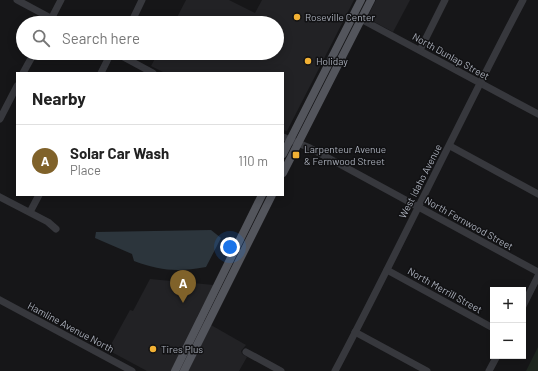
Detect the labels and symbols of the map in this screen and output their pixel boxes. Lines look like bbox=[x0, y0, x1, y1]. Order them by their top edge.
place label: Roseville Center bbox=[305, 11, 375, 23]
marker: Roseville Center bbox=[292, 12, 302, 22]
street label: North Dunlap Street bbox=[410, 30, 492, 82]
place label: Holiday bbox=[316, 55, 348, 67]
marker: Holiday bbox=[303, 56, 313, 66]
street label: West Idaho Avenue bbox=[396, 142, 444, 220]
place label: Larpenteur Avenue & Fernwood Street bbox=[304, 143, 386, 167]
marker: Larpenteur Avenue & Fernwood Street bbox=[291, 150, 301, 160]
street label: North Fernwood Street bbox=[423, 194, 516, 252]
your location bbox=[220, 237, 240, 257]
street label: North Merrill Street bbox=[406, 265, 485, 316]
pin: A bbox=[170, 270, 196, 303]
street label: Hamline Avenue North bbox=[26, 299, 116, 355]
place label: Tires Plus bbox=[161, 343, 203, 355]
marker: Tires Plus bbox=[148, 344, 158, 354]

